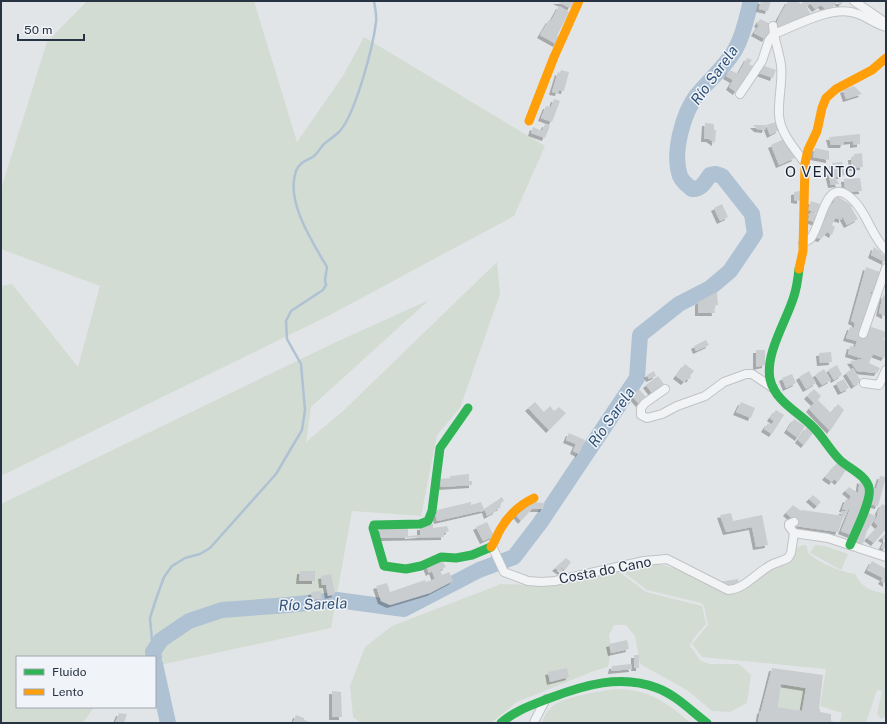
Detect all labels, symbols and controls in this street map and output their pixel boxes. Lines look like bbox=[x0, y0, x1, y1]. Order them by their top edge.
scale bar bbox=[18, 16, 84, 42]
text: 50 m bbox=[24, 23, 52, 37]
water label: Río Sarela bbox=[687, 42, 741, 108]
district label: O VENTO bbox=[785, 163, 857, 180]
water label: Río Sarela bbox=[584, 384, 638, 450]
street label: Costa do Cano bbox=[558, 553, 653, 587]
water label: Río Sarela bbox=[278, 594, 348, 614]
legend bbox=[16, 656, 156, 708]
text: Fluido bbox=[52, 665, 87, 679]
text: Lento bbox=[52, 685, 84, 699]

